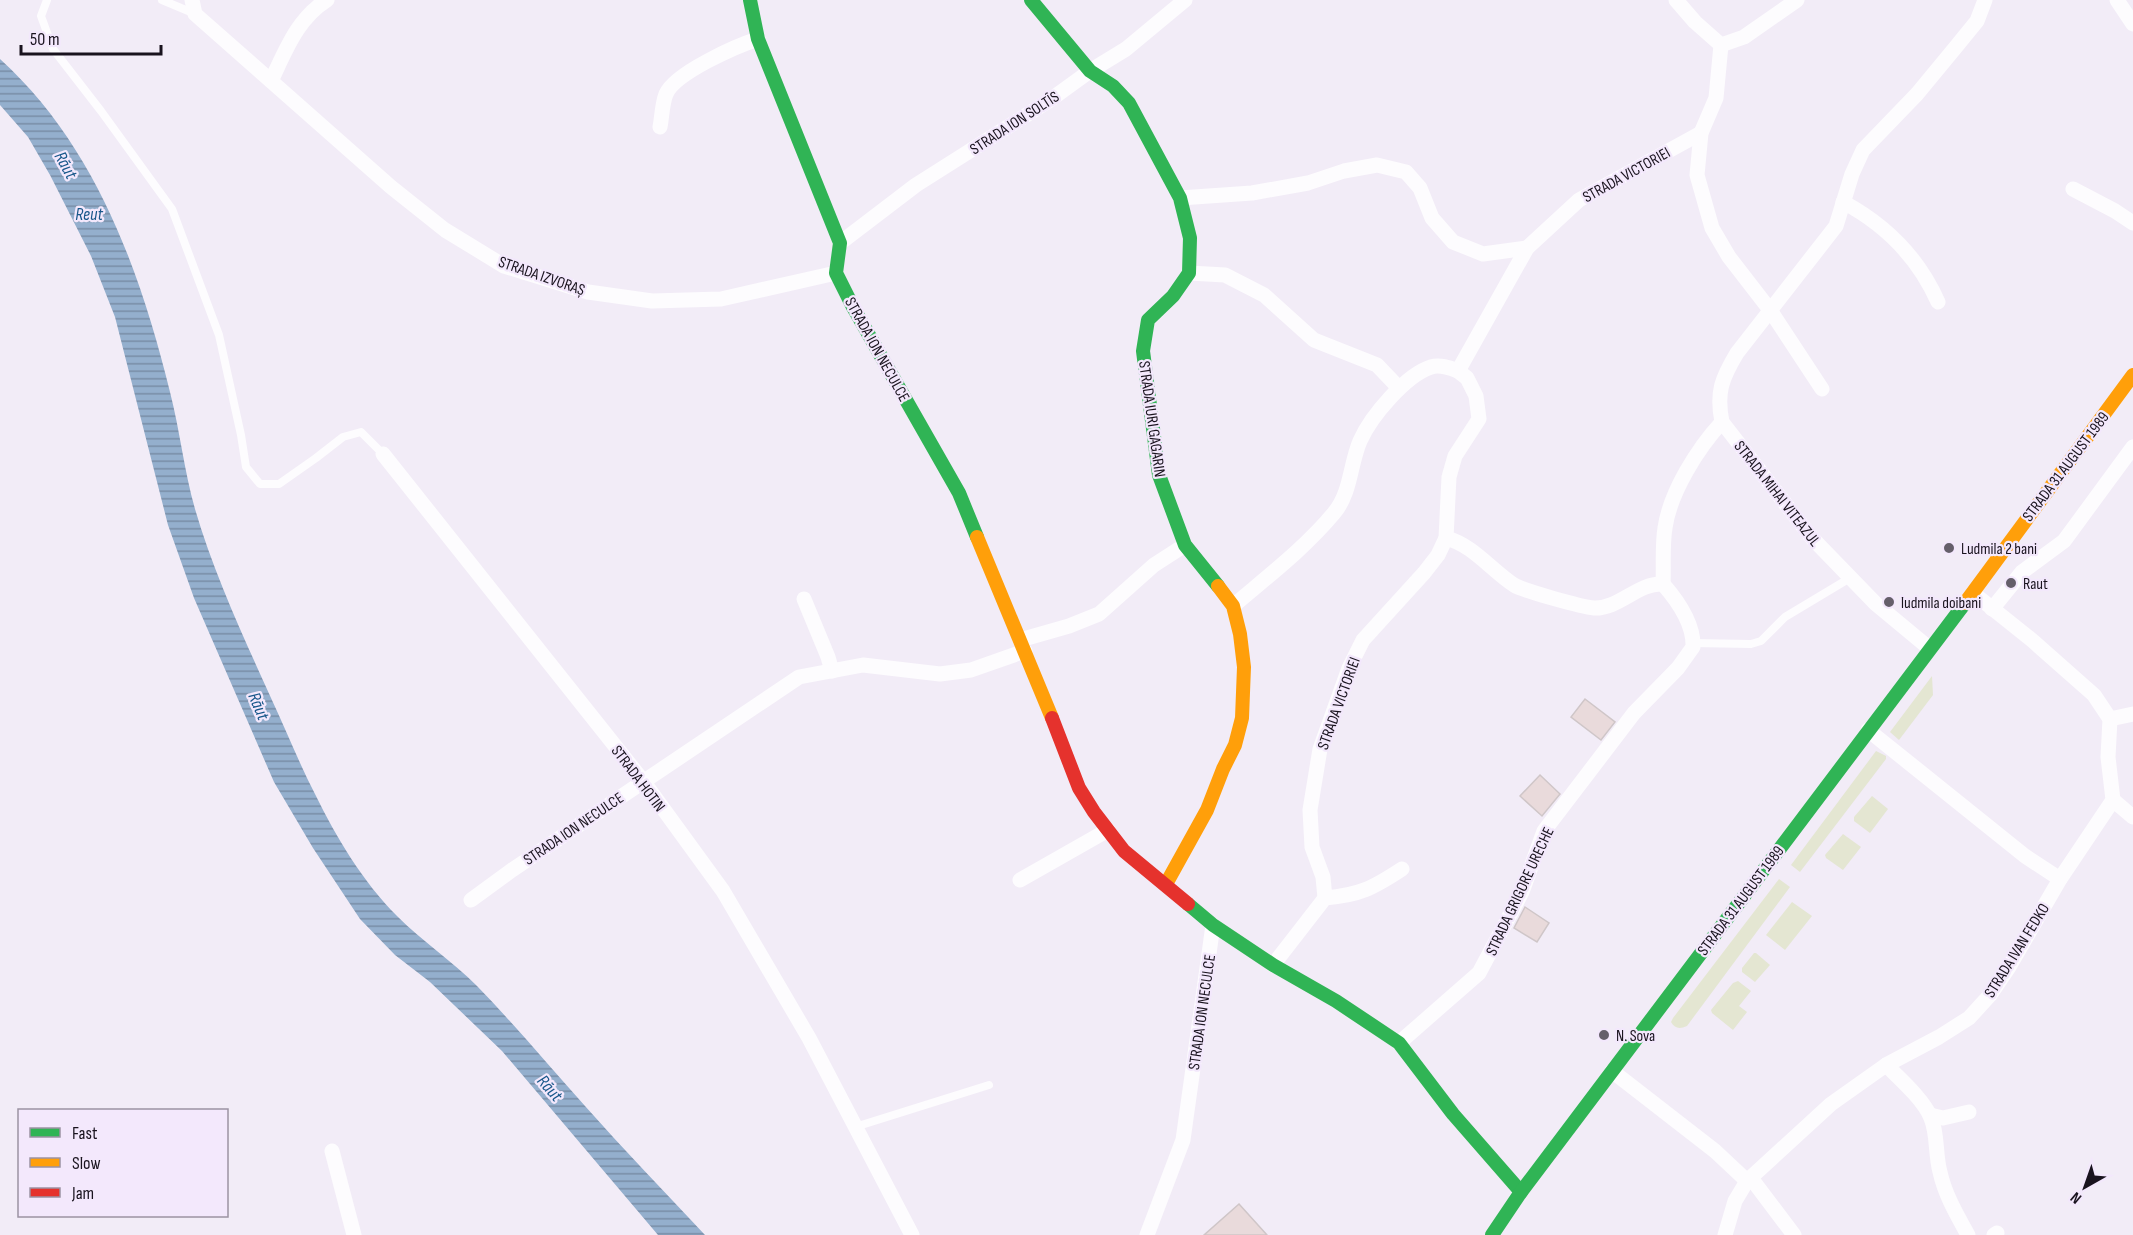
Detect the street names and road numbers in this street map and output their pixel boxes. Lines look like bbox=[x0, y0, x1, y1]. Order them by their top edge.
street label: STRADA ION SOLTÎS bbox=[967, 87, 1063, 159]
street label: STRADA VICTORIEI bbox=[1580, 143, 1674, 207]
street label: STRADA IZVORAȘ bbox=[496, 253, 587, 300]
street label: STRADA ION NECULCE bbox=[840, 294, 913, 405]
street label: STRADA IURI GAGARIN bbox=[1134, 360, 1169, 479]
street label: STRADA 31 AUGUST 1989 bbox=[2019, 408, 2114, 525]
street label: STRADA MIHAI VITEAZUL bbox=[1730, 437, 1824, 551]
street label: STRADA VICTORIEI bbox=[1314, 655, 1365, 752]
street label: STRADA HOTIN bbox=[607, 742, 669, 816]
street label: STRADA ION NECULCE bbox=[520, 789, 627, 870]
street label: STRADA GRIGORE URECHE bbox=[1482, 824, 1558, 959]
street label: STRADA 31 AUGUST 1989 bbox=[1694, 842, 1789, 959]
street label: STRADA IVAN FEDKO bbox=[1981, 900, 2054, 1001]
street label: STRADA ION NECULCE bbox=[1185, 953, 1220, 1071]

